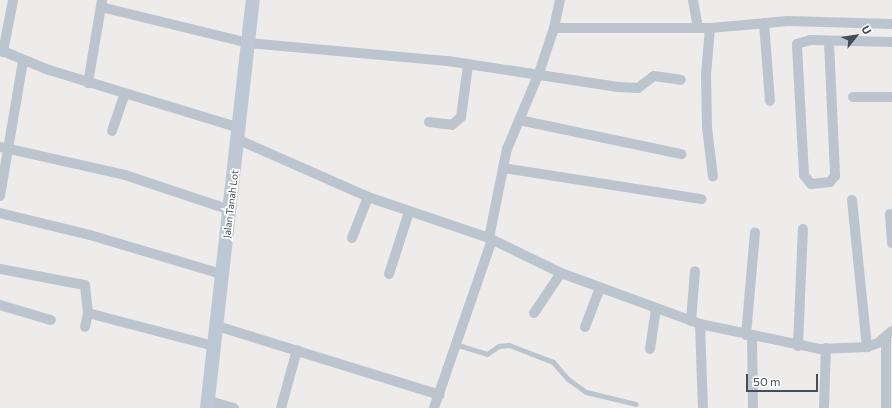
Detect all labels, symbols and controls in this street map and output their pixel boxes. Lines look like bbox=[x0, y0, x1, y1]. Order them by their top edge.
north arrow bbox=[836, 16, 876, 56]
text: U bbox=[859, 23, 874, 36]
street label: Jalan Tanah Lot bbox=[221, 169, 241, 239]
scale bar bbox=[748, 366, 820, 392]
text: 50 m bbox=[753, 374, 781, 388]

